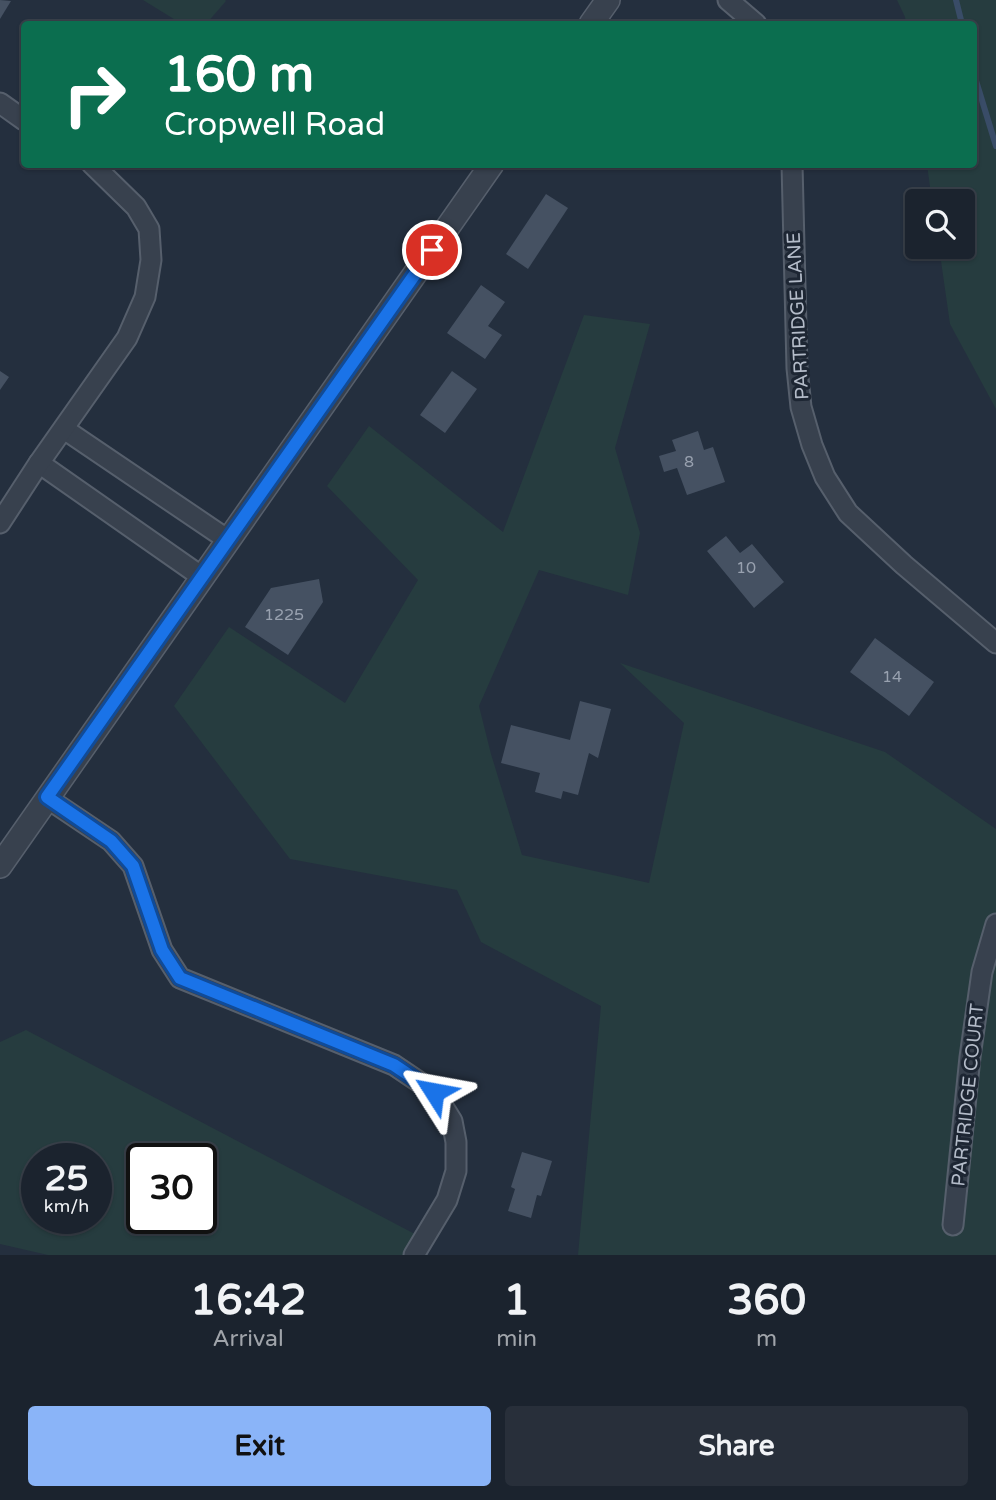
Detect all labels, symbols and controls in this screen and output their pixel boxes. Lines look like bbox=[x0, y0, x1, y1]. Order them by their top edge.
text: 160 m bbox=[164, 46, 314, 105]
icon: right bbox=[49, 49, 140, 140]
text: Cropwell Road bbox=[164, 106, 385, 144]
map controls bbox=[905, 189, 975, 259]
button: search bbox=[905, 189, 975, 259]
pin bbox=[402, 220, 462, 280]
icon: arrive bbox=[413, 231, 451, 269]
street label: PARTRIDGE LANE bbox=[783, 232, 813, 400]
house number: 8 bbox=[684, 452, 694, 472]
house number: 10 bbox=[736, 558, 756, 578]
house number: 1225 bbox=[264, 605, 304, 625]
house number: 14 bbox=[882, 667, 902, 687]
street label: PARTRIDGE COURT bbox=[947, 1002, 989, 1187]
position arrow bbox=[397, 1055, 471, 1129]
speed limit sign: 30 bbox=[126, 1143, 217, 1234]
text: 25 bbox=[45, 1158, 88, 1200]
text: km/h bbox=[44, 1195, 89, 1217]
text: 16:42 bbox=[190, 1275, 306, 1326]
text: 1 bbox=[503, 1275, 530, 1326]
text: 360 bbox=[727, 1275, 806, 1326]
text: Arrival bbox=[213, 1325, 284, 1353]
text: min bbox=[496, 1325, 537, 1353]
text: m bbox=[756, 1325, 777, 1353]
button: Exit bbox=[28, 1406, 491, 1486]
button: Share bbox=[505, 1406, 968, 1486]

